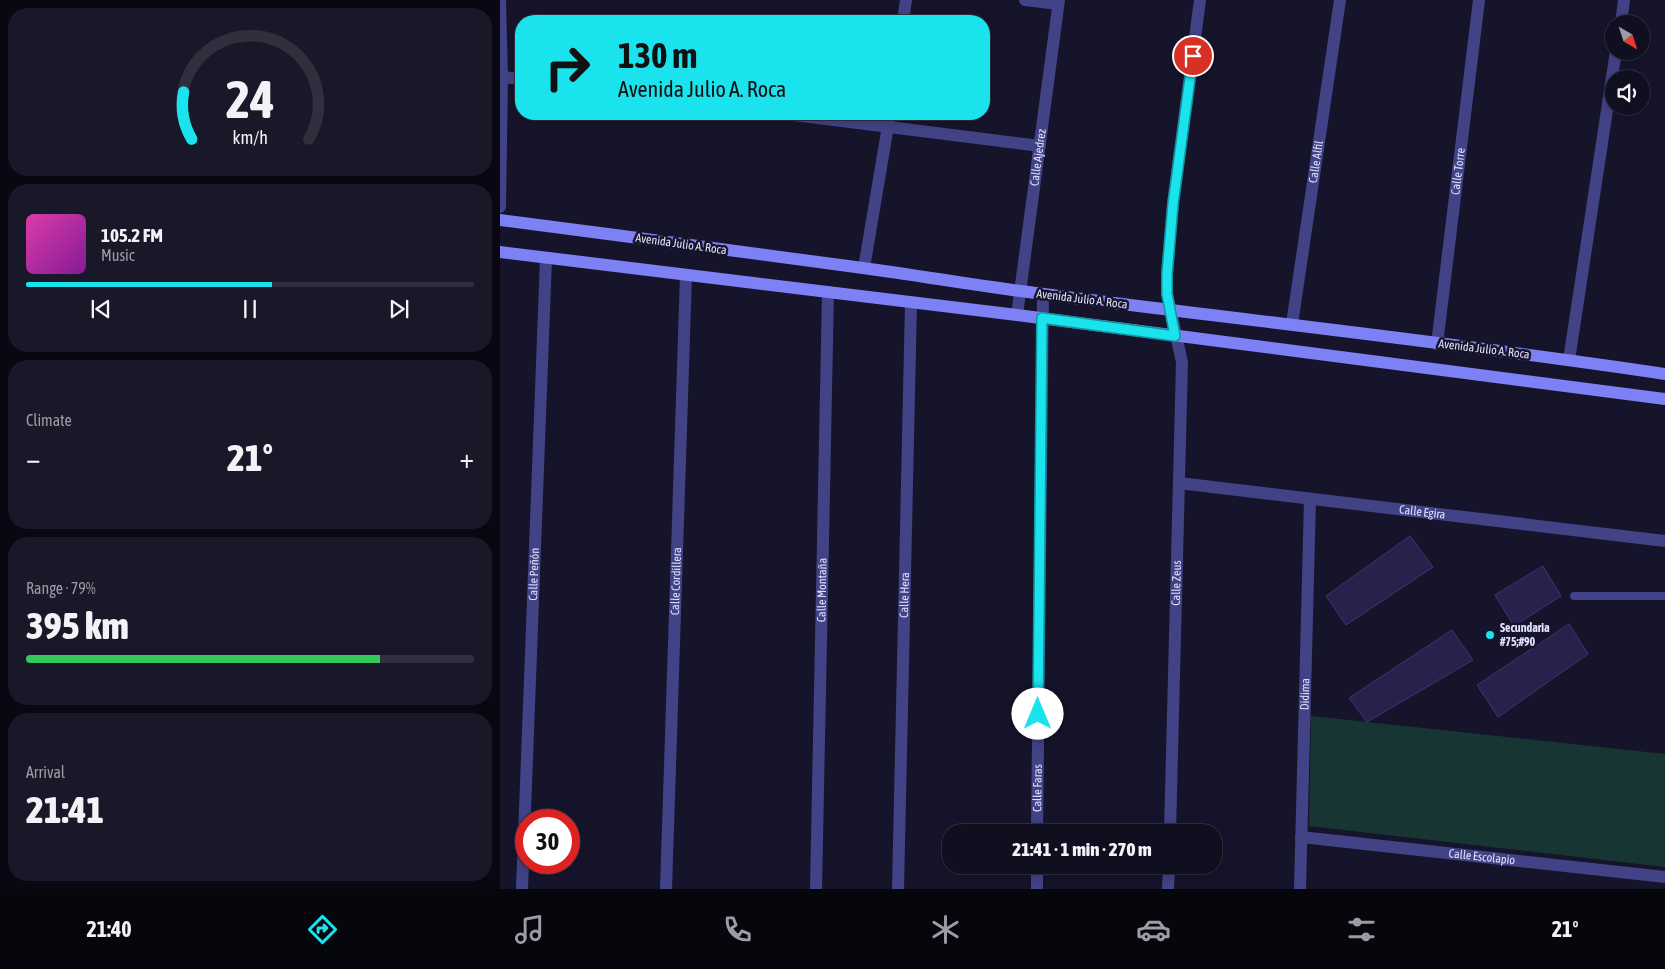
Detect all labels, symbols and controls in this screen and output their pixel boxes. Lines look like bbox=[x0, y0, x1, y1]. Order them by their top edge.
north arrow bbox=[1605, 15, 1650, 60]
map controls bbox=[1605, 15, 1650, 115]
icon: right bbox=[535, 35, 600, 100]
text: 130 m bbox=[618, 35, 697, 75]
pin bbox=[1172, 35, 1214, 77]
icon: arrive bbox=[1179, 42, 1207, 70]
text: 24 bbox=[226, 69, 274, 129]
button: sound bbox=[1605, 70, 1650, 115]
text: Avenida Julio A. Roca bbox=[618, 76, 786, 102]
text: km/h bbox=[232, 127, 268, 148]
street label: Calle Ajedrez bbox=[1027, 127, 1049, 187]
street label: Calle Alfil bbox=[1306, 139, 1326, 184]
street label: Calle Torre bbox=[1448, 147, 1468, 196]
text: 105.2 FM bbox=[101, 224, 163, 246]
street label: Avenida Julio A. Roca bbox=[635, 231, 727, 257]
text: Music bbox=[101, 246, 135, 264]
street label: Avenida Julio A. Roca bbox=[1036, 286, 1128, 312]
icon: previous bbox=[87, 295, 115, 323]
icon: pause bbox=[236, 295, 264, 323]
icon: next bbox=[385, 295, 413, 323]
street label: Avenida Julio A. Roca bbox=[1438, 336, 1530, 362]
text: Climate bbox=[26, 411, 72, 429]
text: 21° bbox=[227, 436, 273, 479]
text: − bbox=[26, 442, 41, 474]
text: + bbox=[459, 442, 474, 474]
street label: Calle Egira bbox=[1398, 502, 1446, 522]
street label: Calle Cordillera bbox=[668, 547, 684, 615]
street label: Calle Peñón bbox=[526, 548, 542, 601]
street label: Calle Montaña bbox=[814, 558, 830, 622]
street label: Calle Zeus bbox=[1169, 560, 1184, 606]
street label: Calle Hera bbox=[897, 572, 912, 618]
text: Range · 79% bbox=[26, 579, 96, 597]
text: 395 km bbox=[26, 604, 129, 647]
place label: Secundaria #75;#90 bbox=[1499, 621, 1550, 649]
marker: Secundaria #75;#90 bbox=[1484, 629, 1496, 641]
street label: Didima bbox=[1298, 678, 1312, 710]
position arrow bbox=[1011, 687, 1063, 739]
text: Arrival bbox=[26, 763, 65, 781]
street label: Calle Faras bbox=[1030, 764, 1045, 812]
text: 21:41 bbox=[26, 788, 104, 831]
speed limit sign: 30 bbox=[515, 809, 580, 874]
text: 21:41 · 1 min · 270 m bbox=[1012, 838, 1152, 860]
street label: Calle Escolapio bbox=[1448, 846, 1516, 868]
icon: directions bbox=[305, 912, 340, 947]
icon: music bbox=[512, 912, 547, 947]
icon: phone bbox=[720, 912, 755, 947]
icon: climate bbox=[928, 912, 963, 947]
icon: car bbox=[1136, 912, 1171, 947]
icon: filters bbox=[1344, 912, 1379, 947]
text: 21:40 bbox=[86, 916, 132, 942]
text: 21° bbox=[1552, 916, 1578, 942]

